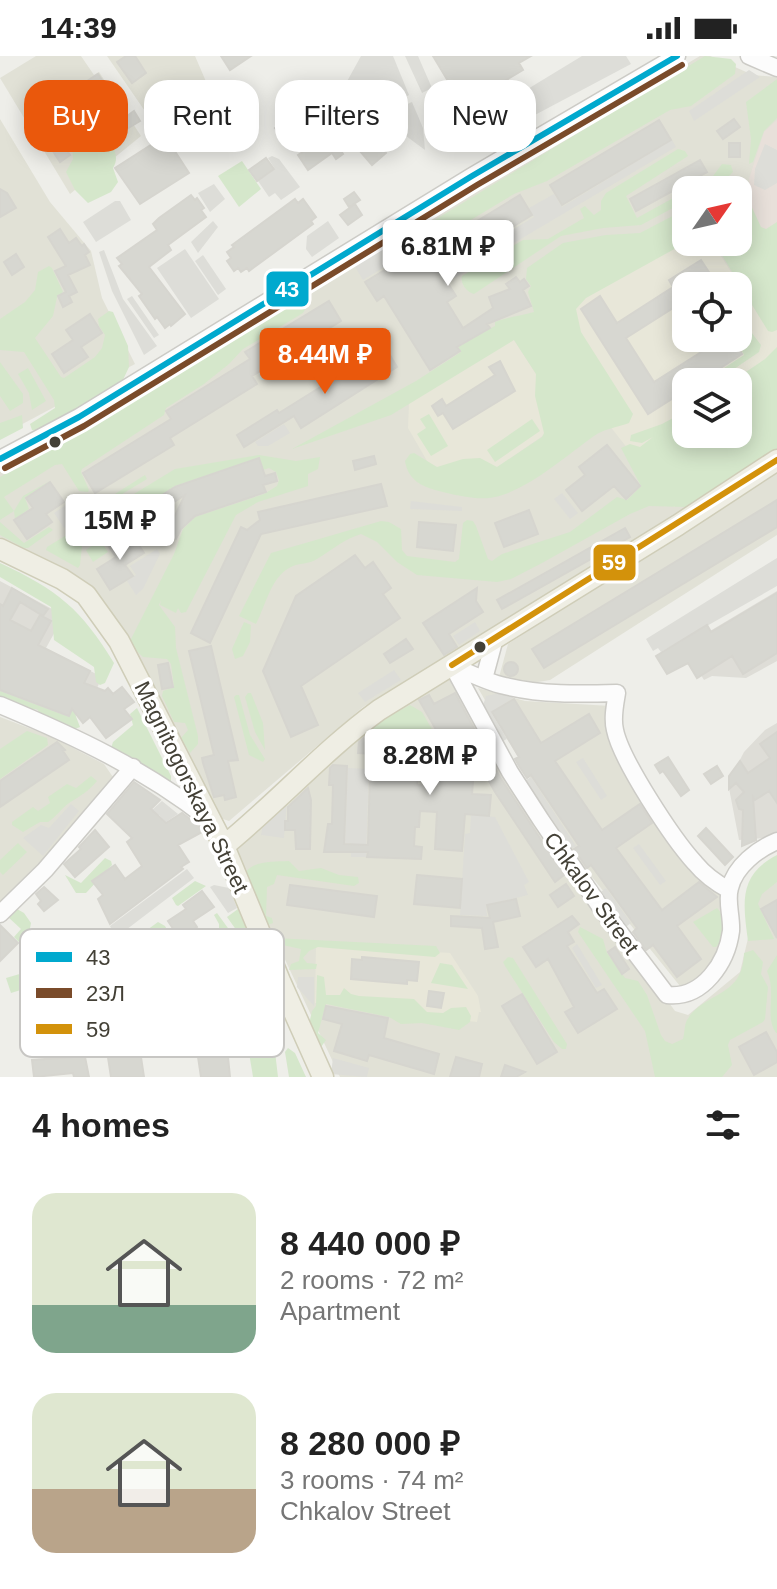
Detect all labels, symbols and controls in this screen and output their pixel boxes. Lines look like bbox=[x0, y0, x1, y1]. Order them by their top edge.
text: 14:39 bbox=[40, 11, 117, 44]
chip: Buy bbox=[24, 80, 128, 152]
chip: Rent bbox=[144, 80, 259, 152]
chip: Filters bbox=[275, 80, 408, 152]
chip: New bbox=[424, 80, 536, 152]
north arrow bbox=[672, 176, 752, 256]
map controls bbox=[672, 176, 752, 448]
pin: 6.81M ₽ bbox=[374, 220, 522, 288]
text: 6.81M ₽ bbox=[401, 231, 495, 261]
line badge: 43 bbox=[265, 270, 310, 308]
button: locate bbox=[672, 272, 752, 352]
text: 43 bbox=[275, 277, 299, 302]
pin: 8.44M ₽ bbox=[251, 328, 399, 396]
text: 8.44M ₽ bbox=[278, 339, 372, 369]
button: layers bbox=[672, 368, 752, 448]
unlabelled marker bbox=[47, 434, 63, 450]
pin: 15M ₽ bbox=[64, 494, 176, 562]
text: 15M ₽ bbox=[84, 505, 156, 535]
line badge: 59 bbox=[592, 543, 637, 582]
text: 59 bbox=[602, 550, 626, 575]
unlabelled marker bbox=[472, 639, 488, 655]
street label: Magnitogorskaya Street bbox=[129, 677, 254, 897]
pin: 8.28M ₽ bbox=[356, 729, 504, 797]
text: 8.28M ₽ bbox=[383, 740, 477, 770]
street label: Chkalov Street bbox=[539, 828, 644, 959]
legend bbox=[20, 929, 284, 1057]
text: 43 bbox=[86, 945, 110, 970]
text: 23Л bbox=[86, 981, 125, 1006]
text: 59 bbox=[86, 1017, 110, 1042]
icon: filters bbox=[701, 1103, 745, 1147]
text: 4 homes bbox=[32, 1106, 170, 1144]
text: 8 440 000 ₽ bbox=[280, 1224, 461, 1262]
icon: home bbox=[96, 1225, 192, 1321]
text: 2 rooms · 72 m² bbox=[280, 1265, 464, 1295]
text: Apartment bbox=[280, 1296, 400, 1326]
text: 8 280 000 ₽ bbox=[280, 1424, 461, 1462]
icon: home bbox=[96, 1425, 192, 1521]
text: 3 rooms · 74 m² bbox=[280, 1465, 464, 1495]
text: Chkalov Street bbox=[280, 1496, 451, 1526]

